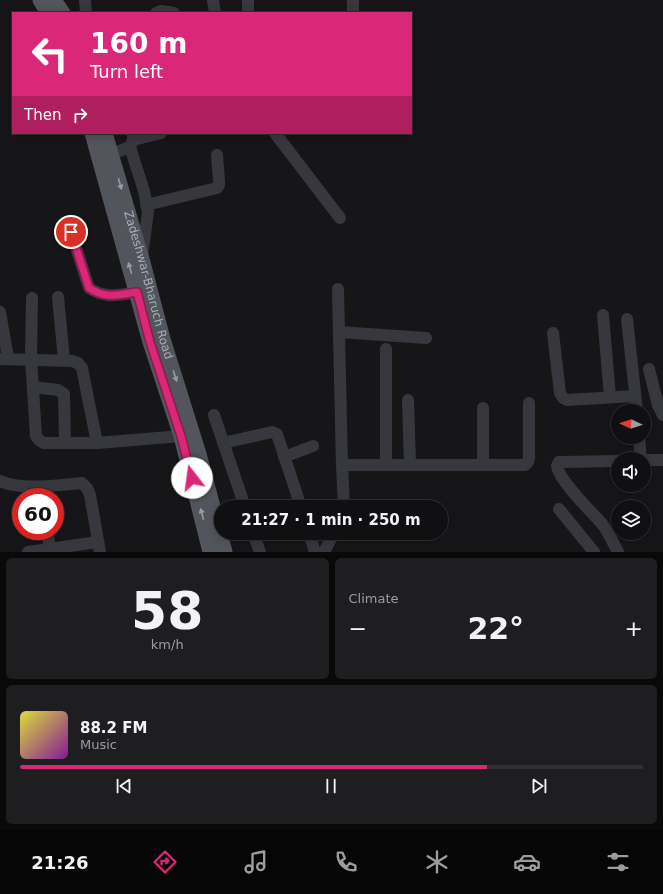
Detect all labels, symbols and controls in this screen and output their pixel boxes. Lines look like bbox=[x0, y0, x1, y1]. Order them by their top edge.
text: 160 m bbox=[90, 27, 187, 60]
icon: left bbox=[24, 28, 76, 80]
text: Turn left bbox=[90, 61, 163, 82]
icon: right bbox=[69, 104, 91, 126]
text: Then bbox=[24, 106, 61, 124]
one-way arrow bbox=[117, 178, 123, 190]
street label: Zadeshwar-Bharuch Road bbox=[121, 209, 176, 361]
pin bbox=[54, 215, 88, 249]
icon: arrive bbox=[60, 221, 82, 243]
one-way arrow bbox=[127, 262, 133, 274]
one-way arrow bbox=[172, 370, 178, 382]
north arrow bbox=[611, 404, 651, 444]
map controls bbox=[611, 404, 651, 540]
button: sound bbox=[611, 452, 651, 492]
position arrow bbox=[171, 457, 213, 499]
speed limit sign: 60 bbox=[12, 488, 64, 540]
button: layers bbox=[611, 500, 651, 540]
one-way arrow bbox=[198, 508, 204, 520]
text: 21:27 · 1 min · 250 m bbox=[241, 511, 421, 529]
text: 58 bbox=[131, 581, 203, 641]
text: Climate bbox=[349, 591, 399, 606]
text: 22° bbox=[467, 611, 524, 646]
text: − bbox=[349, 616, 367, 641]
text: + bbox=[625, 616, 643, 641]
text: km/h bbox=[151, 637, 184, 652]
text: 88.2 FM bbox=[80, 719, 147, 737]
text: Music bbox=[80, 737, 117, 752]
icon: previous bbox=[113, 775, 135, 797]
icon: pause bbox=[320, 775, 342, 797]
icon: next bbox=[528, 775, 550, 797]
icon: directions bbox=[151, 848, 179, 876]
icon: music bbox=[242, 848, 270, 876]
icon: phone bbox=[332, 848, 360, 876]
icon: climate bbox=[423, 848, 451, 876]
icon: car bbox=[513, 848, 541, 876]
icon: filters bbox=[604, 848, 632, 876]
text: 21:26 bbox=[31, 852, 89, 873]

